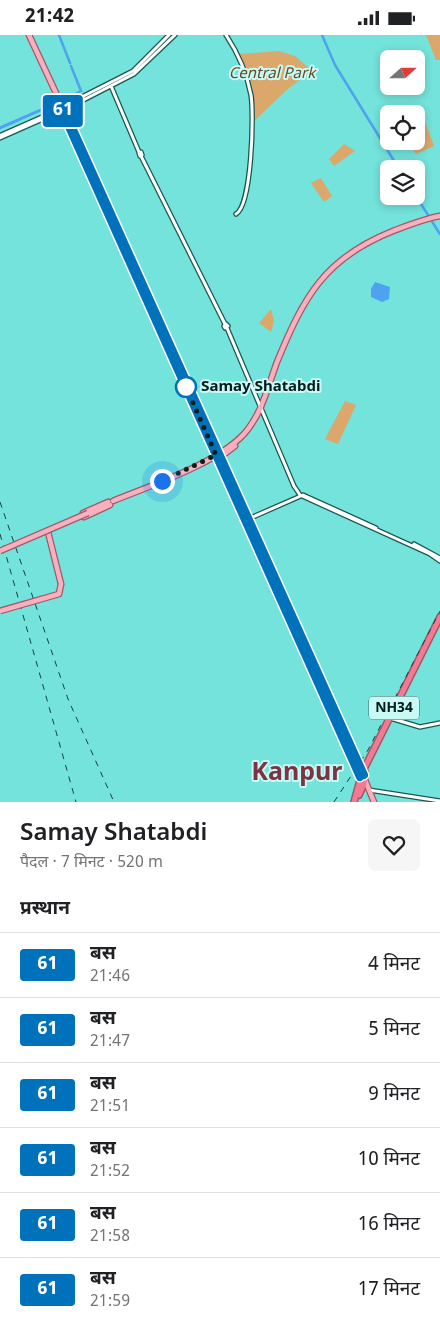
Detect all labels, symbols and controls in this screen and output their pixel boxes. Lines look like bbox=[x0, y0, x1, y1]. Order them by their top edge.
text: 21:42 bbox=[25, 5, 74, 30]
north arrow bbox=[380, 50, 425, 95]
map controls bbox=[380, 50, 425, 205]
park label: Central Park bbox=[229, 65, 317, 84]
line badge: 61 bbox=[40, 95, 86, 127]
text: 61 bbox=[53, 99, 73, 122]
button: locate bbox=[380, 105, 425, 150]
button: layers bbox=[380, 160, 425, 205]
marker: Samay Shatabdi bbox=[175, 376, 197, 398]
place label: Samay Shatabdi bbox=[201, 378, 321, 397]
your location bbox=[150, 469, 175, 494]
road number: NH34 bbox=[369, 696, 419, 719]
district label: Kanpur bbox=[252, 758, 342, 790]
text: Samay Shatabdi bbox=[20, 818, 207, 850]
button: heart bbox=[368, 819, 420, 871]
text: पैदल · 7 मिनट · 520 m bbox=[20, 853, 163, 874]
text: प्रस्थान bbox=[20, 897, 70, 922]
text: बस bbox=[90, 942, 116, 967]
text: 61 bbox=[37, 953, 58, 976]
text: 4 मिनट bbox=[368, 953, 420, 978]
text: 21:46 bbox=[90, 967, 130, 988]
text: बस bbox=[90, 1007, 116, 1032]
text: 61 bbox=[37, 1018, 58, 1041]
text: 5 मिनट bbox=[368, 1018, 420, 1043]
text: 21:47 bbox=[90, 1032, 130, 1053]
text: बस bbox=[90, 1072, 116, 1097]
text: 61 bbox=[37, 1083, 58, 1106]
text: 9 मिनट bbox=[368, 1083, 420, 1108]
text: 21:51 bbox=[90, 1097, 130, 1118]
text: बस bbox=[90, 1137, 116, 1162]
text: 61 bbox=[37, 1148, 58, 1171]
text: 10 मिनट bbox=[358, 1148, 420, 1173]
text: 21:52 bbox=[90, 1162, 130, 1183]
text: बस bbox=[90, 1202, 116, 1227]
text: 61 bbox=[37, 1213, 58, 1236]
text: 16 मिनट bbox=[358, 1213, 420, 1238]
text: 21:58 bbox=[90, 1227, 130, 1248]
text: बस bbox=[90, 1267, 116, 1292]
text: 61 bbox=[37, 1278, 58, 1301]
text: 17 मिनट bbox=[358, 1278, 420, 1303]
text: 21:59 bbox=[90, 1292, 130, 1313]

